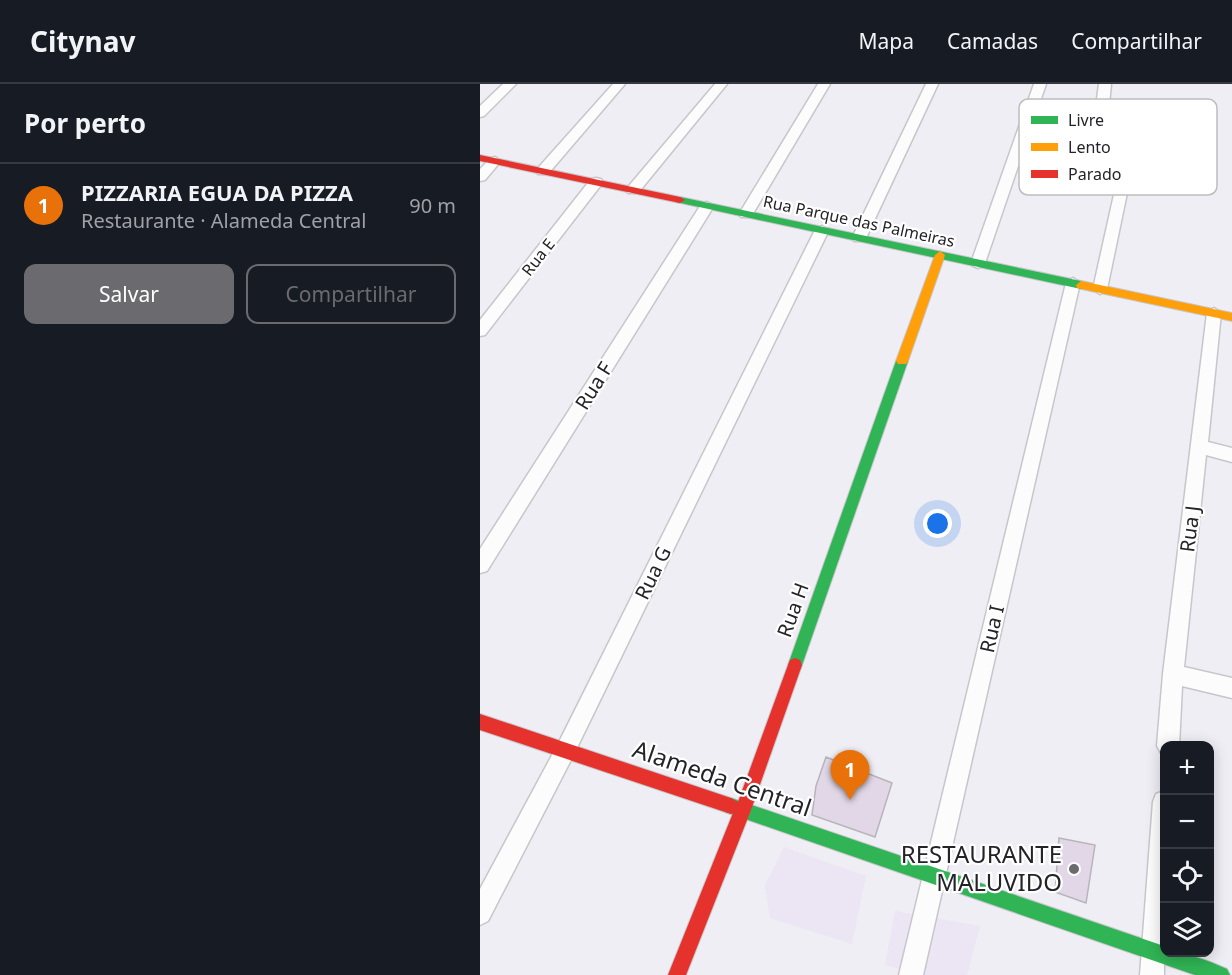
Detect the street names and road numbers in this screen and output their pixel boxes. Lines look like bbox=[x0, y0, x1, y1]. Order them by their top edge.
street label: Rua Parque das Palmeiras bbox=[761, 190, 957, 252]
street label: Rua E bbox=[516, 234, 560, 280]
street label: Rua F bbox=[568, 357, 619, 415]
street label: Rua J bbox=[1173, 504, 1206, 554]
street label: Rua G bbox=[628, 542, 677, 604]
street label: Rua H bbox=[770, 579, 815, 641]
street label: Rua I bbox=[973, 602, 1010, 655]
street label: Alameda Central bbox=[629, 732, 816, 824]

